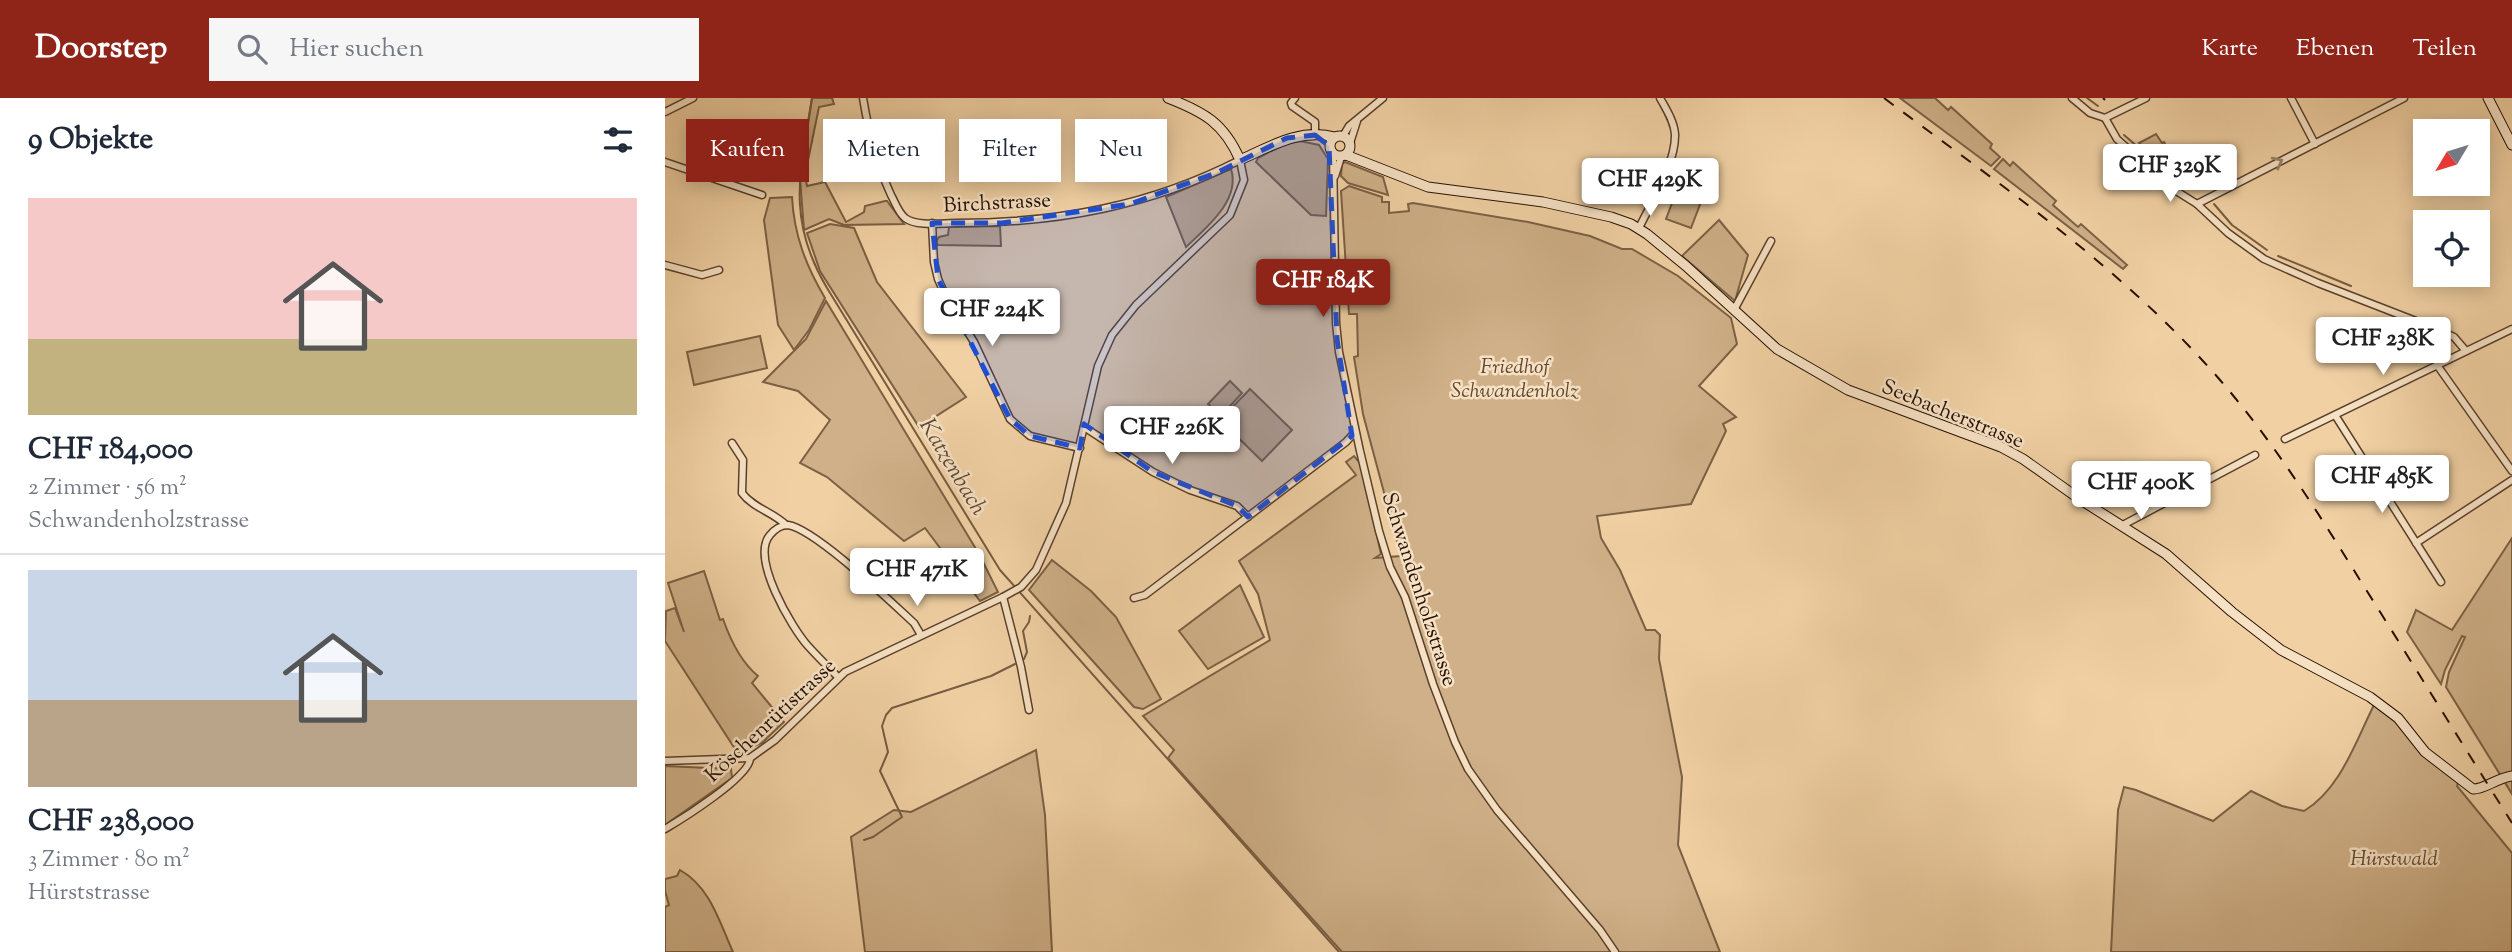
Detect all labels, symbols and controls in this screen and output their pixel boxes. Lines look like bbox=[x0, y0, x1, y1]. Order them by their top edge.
search box bbox=[209, 18, 699, 81]
text: Doorstep bbox=[35, 25, 167, 73]
icon: search bbox=[233, 30, 271, 68]
text: Hier suchen bbox=[289, 31, 424, 68]
text: Karte bbox=[2201, 32, 2258, 66]
text: Ebenen bbox=[2296, 32, 2374, 66]
text: Teilen bbox=[2412, 32, 2477, 66]
text: 9 Objekte bbox=[28, 119, 153, 162]
chip: Kaufen bbox=[686, 119, 809, 182]
chip: Mieten bbox=[823, 119, 945, 182]
chip: Filter bbox=[959, 119, 1061, 182]
chip: Neu bbox=[1075, 119, 1167, 182]
north arrow bbox=[2413, 119, 2490, 196]
map controls bbox=[2413, 119, 2490, 287]
icon: filters bbox=[599, 121, 637, 159]
pin: CHF 329K bbox=[2098, 144, 2242, 204]
text: CHF 329K bbox=[2119, 150, 2221, 183]
one-way arrow bbox=[2270, 157, 2283, 171]
pin: CHF 429K bbox=[1578, 158, 1722, 218]
text: CHF 429K bbox=[1598, 164, 1702, 197]
street label: Birchstrasse bbox=[942, 186, 1052, 222]
button: locate bbox=[2413, 210, 2490, 287]
icon: home bbox=[270, 243, 396, 369]
pin: CHF 184K bbox=[1251, 260, 1395, 319]
text: CHF 184K bbox=[1272, 265, 1374, 298]
pin: CHF 224K bbox=[920, 288, 1064, 348]
text: CHF 224K bbox=[940, 294, 1044, 327]
pin: CHF 238K bbox=[2311, 317, 2455, 377]
text: CHF 238K bbox=[2332, 323, 2434, 356]
park label: Friedhof Schwandenholz bbox=[1451, 353, 1579, 407]
street label: Seebacherstrasse bbox=[1877, 373, 2028, 457]
pin: CHF 226K bbox=[1100, 406, 1244, 466]
water label: Katzenbach bbox=[910, 412, 994, 522]
text: CHF 226K bbox=[1120, 412, 1224, 445]
text: CHF 184,000 bbox=[28, 429, 193, 472]
pin: CHF 485K bbox=[2310, 456, 2454, 515]
text: CHF 485K bbox=[2331, 461, 2433, 494]
pin: CHF 400K bbox=[2069, 462, 2213, 521]
text: CHF 400K bbox=[2088, 467, 2194, 500]
text: 2 Zimmer · 56 m² bbox=[28, 472, 187, 505]
street label: Schwandenholzstrasse bbox=[1373, 489, 1464, 690]
text: Schwandenholzstrasse bbox=[28, 505, 249, 538]
pin: CHF 471K bbox=[845, 548, 989, 608]
text: CHF 471K bbox=[866, 554, 968, 587]
icon: home bbox=[270, 615, 396, 741]
street label: Köschenrütistrasse bbox=[699, 653, 844, 790]
text: CHF 238,000 bbox=[28, 801, 194, 844]
text: 3 Zimmer · 80 m² bbox=[28, 844, 190, 877]
park label: Hürstwald bbox=[2350, 845, 2438, 875]
text: Hürststrasse bbox=[28, 877, 150, 910]

